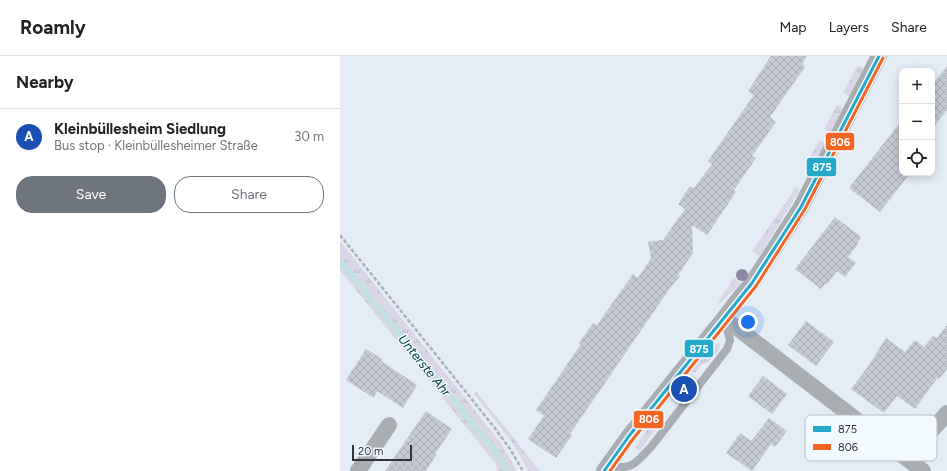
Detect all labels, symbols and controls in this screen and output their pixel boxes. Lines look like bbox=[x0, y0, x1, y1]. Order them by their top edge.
text: Roamly bbox=[20, 16, 86, 39]
text: Map bbox=[779, 19, 807, 36]
text: Layers bbox=[829, 19, 869, 36]
text: Share bbox=[891, 19, 927, 36]
map controls bbox=[899, 68, 935, 176]
button: + bbox=[899, 68, 935, 104]
text: Nearby bbox=[16, 72, 74, 92]
button: − bbox=[899, 104, 935, 140]
text: Kleinbüllesheim Siedlung bbox=[54, 120, 226, 138]
text: A bbox=[24, 129, 34, 144]
text: 30 m bbox=[294, 129, 324, 144]
line badge: 806 bbox=[825, 132, 855, 151]
text: 806 bbox=[830, 136, 851, 149]
text: Bus stop · Kleinbüllesheimer Straße bbox=[54, 138, 258, 153]
button: locate bbox=[899, 140, 935, 176]
line badge: 875 bbox=[806, 157, 837, 177]
text: 875 bbox=[812, 161, 832, 174]
button: Save bbox=[16, 176, 166, 213]
button: Share bbox=[174, 176, 324, 213]
your location bbox=[738, 312, 758, 332]
water label: Unterste Ahr bbox=[395, 331, 454, 400]
line badge: 875 bbox=[684, 339, 714, 358]
text: 875 bbox=[689, 343, 709, 356]
pin: A bbox=[671, 374, 697, 404]
line badge: 806 bbox=[633, 410, 664, 429]
text: 806 bbox=[639, 413, 660, 426]
legend bbox=[805, 415, 937, 461]
text: 875 bbox=[838, 423, 857, 436]
text: 806 bbox=[838, 441, 858, 454]
scale bar bbox=[352, 443, 412, 462]
text: 20 m bbox=[358, 445, 383, 458]

